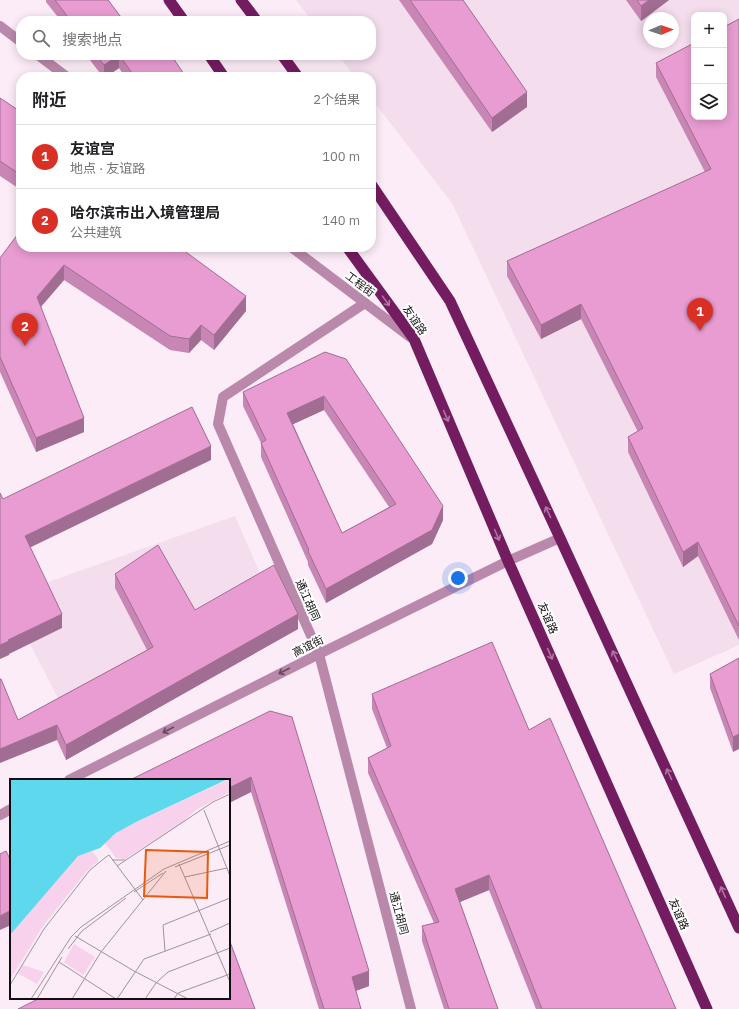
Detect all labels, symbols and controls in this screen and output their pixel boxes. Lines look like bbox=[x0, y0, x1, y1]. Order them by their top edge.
north arrow bbox=[643, 12, 679, 48]
map controls bbox=[691, 12, 727, 120]
button: + bbox=[691, 12, 727, 48]
search box bbox=[16, 16, 376, 60]
icon: search bbox=[30, 27, 52, 49]
text: 搜索地点 bbox=[62, 30, 122, 49]
button: − bbox=[691, 48, 727, 84]
button: layers bbox=[691, 84, 727, 120]
text: 附近 bbox=[32, 89, 66, 111]
text: 2个结果 bbox=[313, 91, 360, 108]
text: 友谊宫 bbox=[70, 139, 115, 158]
text: 1 bbox=[41, 148, 49, 165]
text: 100 m bbox=[322, 148, 360, 165]
text: 地点 · 友谊路 bbox=[70, 160, 145, 177]
text: 哈尔滨市出入境管理局 bbox=[70, 203, 220, 222]
text: 2 bbox=[41, 212, 49, 229]
text: 140 m bbox=[322, 212, 360, 229]
text: 公共建筑 bbox=[70, 224, 122, 241]
street label: 工程街 bbox=[343, 268, 377, 300]
one-way arrow bbox=[382, 296, 390, 307]
pin: 1 bbox=[687, 298, 713, 331]
street label: 友谊路 bbox=[400, 302, 430, 338]
pin: 2 bbox=[12, 313, 38, 346]
one-way arrow bbox=[443, 409, 450, 421]
one-way arrow bbox=[544, 507, 551, 519]
one-way arrow bbox=[494, 529, 502, 541]
your location bbox=[448, 568, 468, 588]
street label: 通江胡同 bbox=[293, 577, 323, 623]
street label: 友谊路 bbox=[535, 600, 561, 636]
street label: 高谊街 bbox=[290, 632, 326, 660]
one-way arrow bbox=[547, 648, 554, 660]
one-way arrow bbox=[610, 650, 618, 662]
one-way arrow bbox=[278, 668, 290, 675]
one-way arrow bbox=[162, 727, 174, 734]
one-way arrow bbox=[665, 768, 672, 780]
inset map bbox=[10, 779, 230, 999]
one-way arrow bbox=[719, 886, 726, 898]
street label: 通江胡同 bbox=[387, 890, 411, 936]
street label: 友谊路 bbox=[666, 896, 692, 932]

